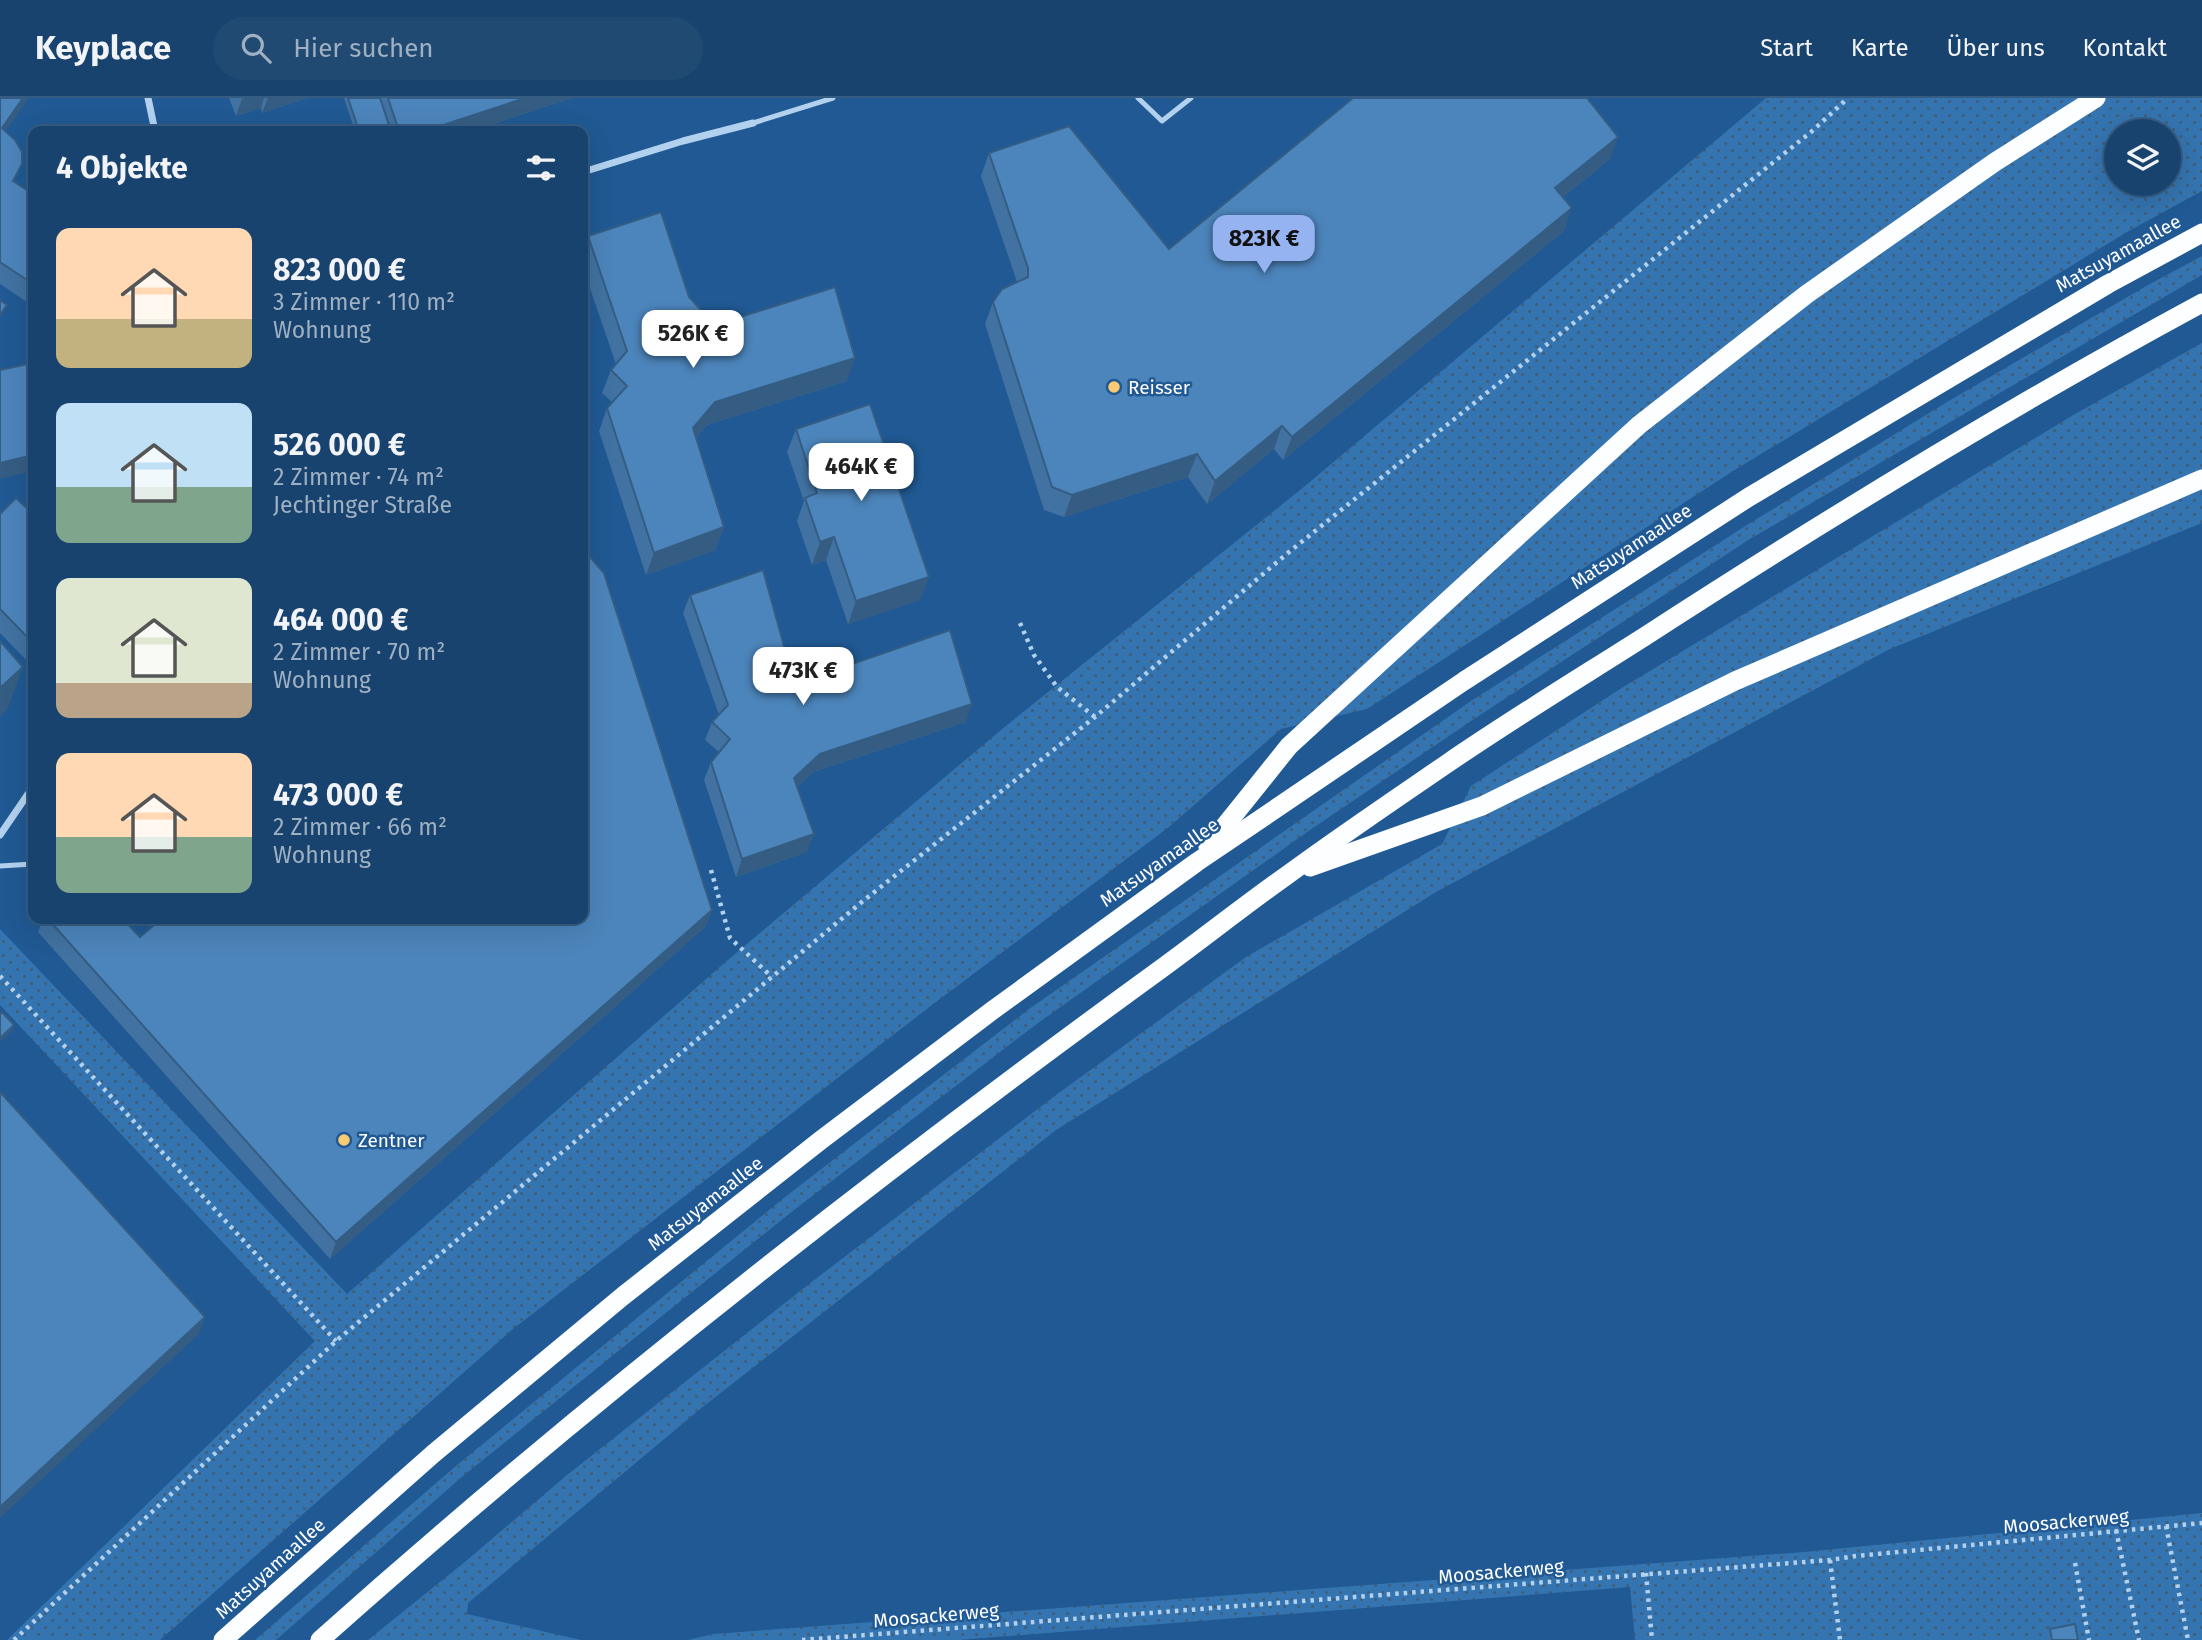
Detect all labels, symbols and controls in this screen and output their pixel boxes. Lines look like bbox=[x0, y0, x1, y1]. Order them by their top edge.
search box bbox=[213, 17, 703, 80]
text: Keyplace bbox=[35, 28, 171, 68]
icon: search bbox=[237, 29, 275, 67]
text: Hier suchen bbox=[293, 33, 434, 64]
text: Start bbox=[1760, 34, 1813, 62]
text: Karte bbox=[1851, 34, 1909, 62]
text: Über uns bbox=[1947, 34, 2045, 62]
text: Kontakt bbox=[2083, 34, 2167, 62]
map controls bbox=[2104, 119, 2181, 196]
button: layers bbox=[2104, 119, 2181, 196]
icon: filters bbox=[522, 149, 560, 187]
text: 4 Objekte bbox=[56, 150, 188, 186]
street label: Matsuyamaallee bbox=[2052, 210, 2185, 297]
pin: 823K € bbox=[1207, 216, 1321, 275]
text: 823K € bbox=[1229, 224, 1299, 252]
text: 823 000 € bbox=[273, 252, 406, 288]
icon: home bbox=[112, 256, 196, 340]
text: 3 Zimmer · 110 m² bbox=[273, 288, 455, 316]
pin: 526K € bbox=[636, 310, 750, 370]
text: Wohnung bbox=[273, 316, 371, 344]
text: 526K € bbox=[658, 319, 728, 347]
place label: Reisser bbox=[1128, 376, 1191, 399]
marker: Reisser bbox=[1106, 379, 1122, 395]
text: 526 000 € bbox=[273, 427, 406, 463]
icon: home bbox=[112, 431, 196, 515]
pin: 464K € bbox=[804, 444, 918, 503]
text: 464K € bbox=[825, 452, 897, 480]
text: 2 Zimmer · 74 m² bbox=[273, 463, 444, 491]
text: Jechtinger Straße bbox=[273, 491, 452, 519]
street label: Matsuyamaallee bbox=[1566, 499, 1696, 594]
text: 464 000 € bbox=[273, 602, 408, 638]
icon: home bbox=[112, 606, 196, 690]
text: 2 Zimmer · 70 m² bbox=[273, 638, 445, 666]
pin: 473K € bbox=[746, 648, 860, 707]
text: 473K € bbox=[769, 656, 837, 684]
text: Wohnung bbox=[273, 666, 371, 694]
text: 473 000 € bbox=[273, 777, 403, 813]
icon: home bbox=[112, 781, 196, 865]
text: 2 Zimmer · 66 m² bbox=[273, 813, 447, 841]
street label: Matsuyamaallee bbox=[1095, 813, 1223, 912]
text: Wohnung bbox=[273, 841, 371, 869]
place label: Zentner bbox=[358, 1129, 425, 1152]
marker: Zentner bbox=[336, 1132, 352, 1148]
street label: Matsuyamaallee bbox=[643, 1151, 767, 1255]
street label: Moosackerweg bbox=[2002, 1505, 2130, 1538]
street label: Matsuyamaallee bbox=[211, 1513, 330, 1624]
street label: Moosackerweg bbox=[1437, 1555, 1565, 1588]
street label: Moosackerweg bbox=[872, 1599, 1000, 1632]

